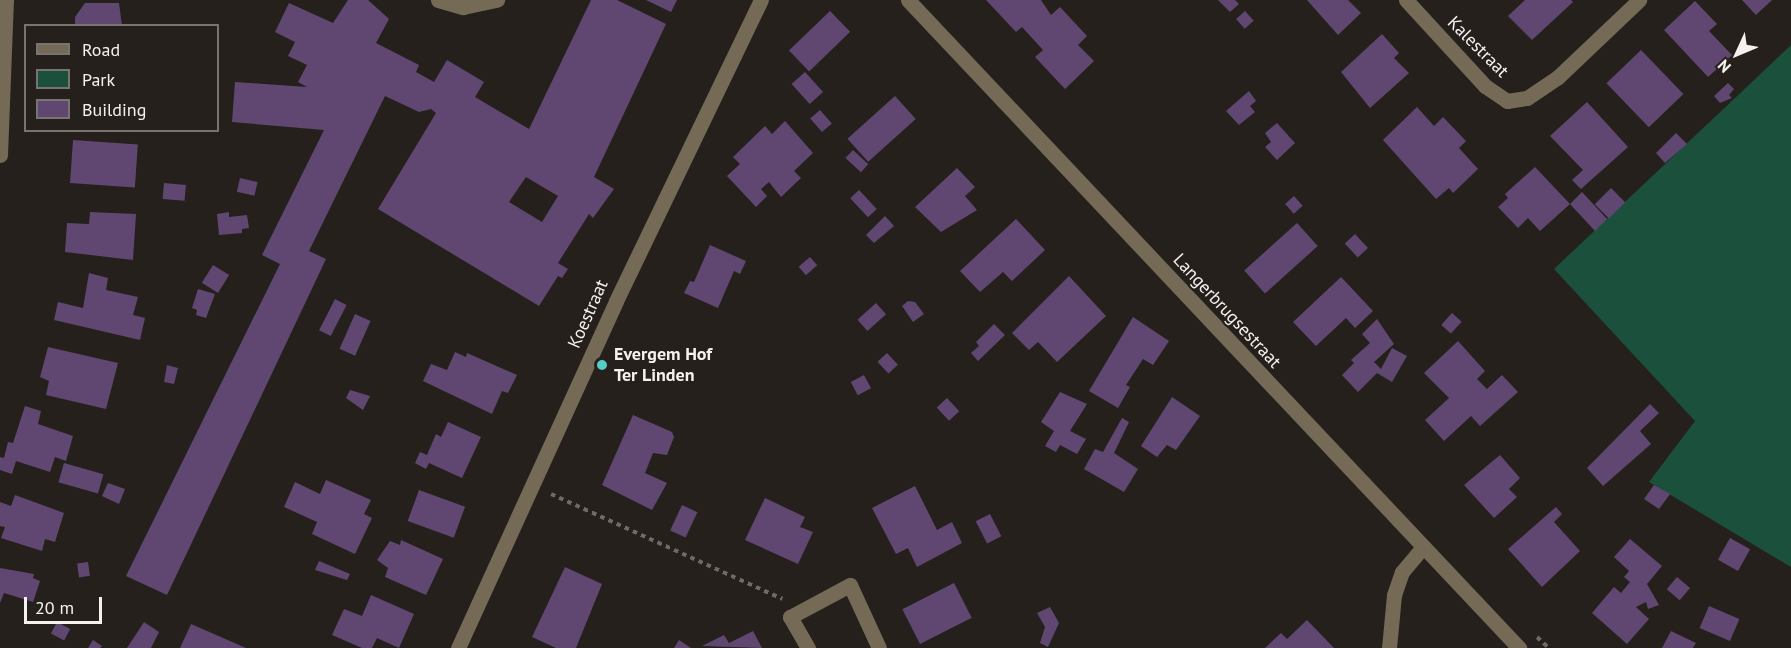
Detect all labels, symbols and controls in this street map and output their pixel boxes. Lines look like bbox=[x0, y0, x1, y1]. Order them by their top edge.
street label: Kalestraat bbox=[1443, 12, 1513, 82]
legend bbox=[24, 24, 219, 132]
north arrow bbox=[1707, 24, 1767, 84]
text: Road bbox=[82, 38, 120, 61]
text: N bbox=[1713, 56, 1735, 77]
text: Park bbox=[82, 68, 115, 91]
text: Building bbox=[82, 98, 146, 121]
street label: Langerbrugsestraat bbox=[1169, 249, 1285, 373]
street label: Koestraat bbox=[563, 276, 613, 352]
place label: Evergem Hof Ter Linden bbox=[614, 344, 712, 386]
marker: Evergem Hof Ter Linden bbox=[595, 358, 609, 372]
scale bar bbox=[27, 585, 105, 623]
text: 20 m bbox=[35, 596, 74, 619]

